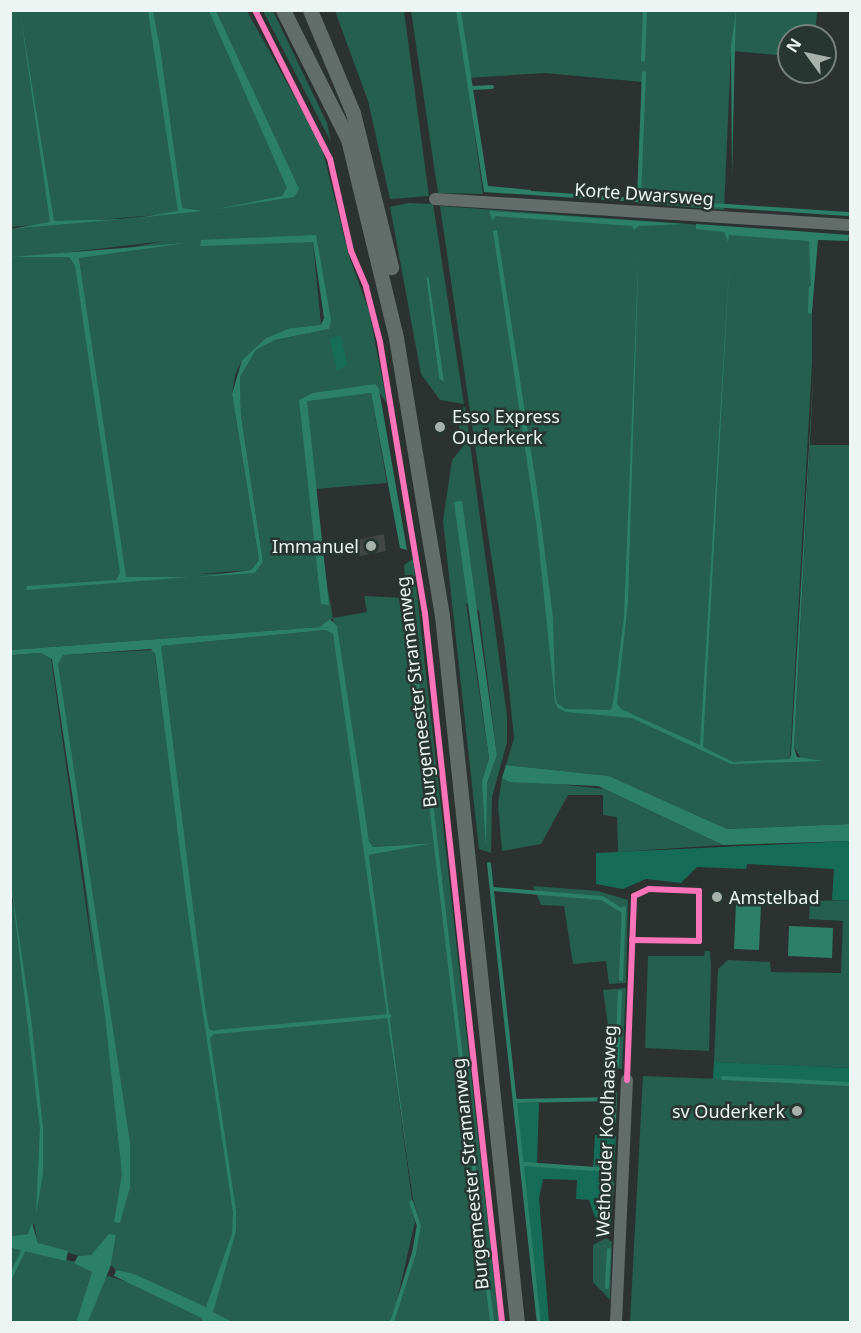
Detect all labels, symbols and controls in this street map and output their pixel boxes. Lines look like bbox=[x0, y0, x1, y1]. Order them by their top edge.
north arrow bbox=[777, 24, 837, 84]
text: N bbox=[781, 34, 806, 57]
street label: Korte Dwarsweg bbox=[574, 178, 714, 210]
place label: Esso Express Ouderkerk bbox=[452, 406, 560, 448]
marker: Esso Express Ouderkerk bbox=[433, 420, 447, 434]
place label: Immanuel bbox=[272, 535, 359, 557]
marker: Immanuel bbox=[364, 539, 378, 553]
street label: Burgemeester Stramanweg bbox=[391, 575, 441, 809]
place label: Amstelbad bbox=[729, 886, 819, 908]
marker: Amstelbad bbox=[710, 890, 724, 904]
street label: Wethouder Koolhaasweg bbox=[592, 1024, 620, 1238]
street label: Burgemeester Stramanweg bbox=[447, 1057, 493, 1291]
place label: sv Ouderkerk bbox=[672, 1100, 785, 1122]
marker: sv Ouderkerk bbox=[790, 1104, 804, 1118]

